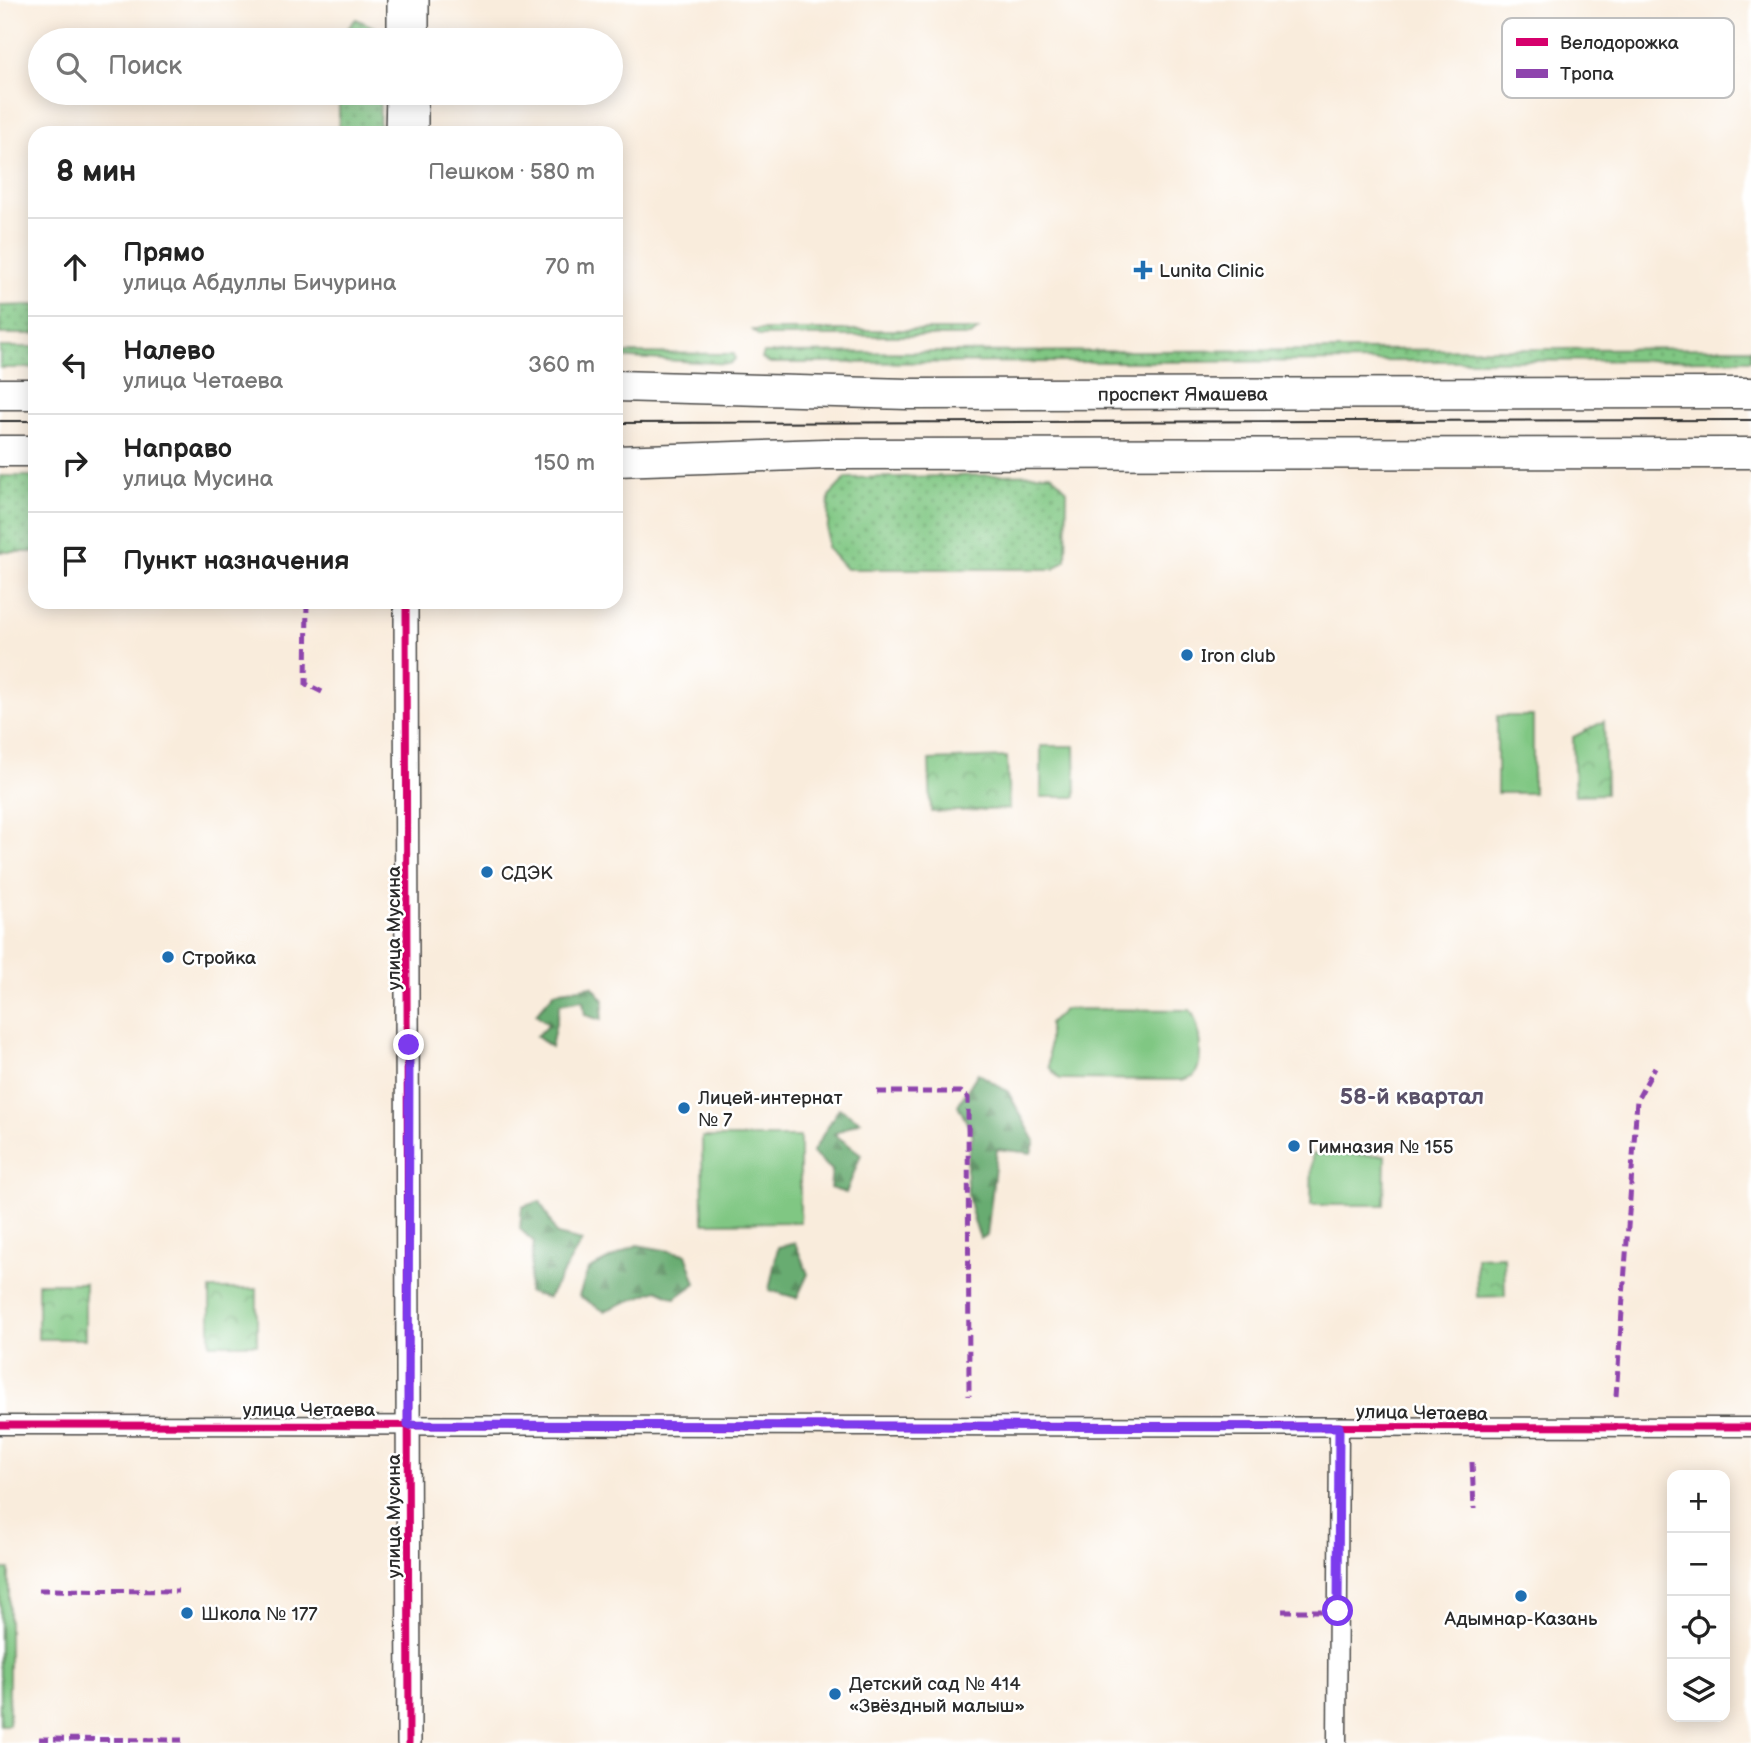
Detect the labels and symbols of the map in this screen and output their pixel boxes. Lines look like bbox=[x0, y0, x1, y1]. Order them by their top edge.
legend bbox=[1502, 18, 1734, 98]
text: Велодорожка bbox=[1560, 32, 1679, 55]
text: Тропа bbox=[1560, 63, 1614, 86]
marker: Lunita Clinic bbox=[1133, 260, 1153, 280]
place label: Lunita Clinic bbox=[1159, 260, 1264, 283]
street label: проспект Ямашева bbox=[1098, 384, 1268, 407]
place label: Iron club bbox=[1201, 645, 1276, 668]
marker: Iron club bbox=[1179, 647, 1195, 663]
place label: СДЭК bbox=[501, 862, 553, 885]
marker: СДЭК bbox=[479, 864, 495, 880]
street label: улица Мусина bbox=[383, 866, 406, 990]
place label: Стройка bbox=[182, 947, 256, 970]
marker: Стройка bbox=[160, 949, 176, 965]
route end bbox=[393, 1029, 424, 1060]
district label: 58-й квартал bbox=[1340, 1083, 1484, 1111]
place label: Лицей-интернат № 7 bbox=[697, 1087, 843, 1132]
marker: Лицей-интернат № 7 bbox=[676, 1100, 692, 1116]
place label: Гимназия № 155 bbox=[1308, 1136, 1454, 1159]
marker: Гимназия № 155 bbox=[1286, 1138, 1302, 1154]
street label: улица Четаева bbox=[243, 1399, 375, 1422]
street label: улица Четаева bbox=[1356, 1401, 1488, 1426]
street label: улица Мусина bbox=[383, 1454, 406, 1578]
marker: Адымнар-Казань bbox=[1513, 1588, 1529, 1604]
route start bbox=[1322, 1595, 1353, 1626]
place label: Школа № 177 bbox=[201, 1603, 318, 1626]
marker: Школа № 177 bbox=[179, 1605, 195, 1621]
place label: Адымнар-Казань bbox=[1444, 1608, 1598, 1631]
place label: Детский сад № 414 «Звёздный малыш» bbox=[849, 1673, 1025, 1718]
marker: Детский сад № 414 «Звёздный малыш» bbox=[827, 1686, 843, 1702]

